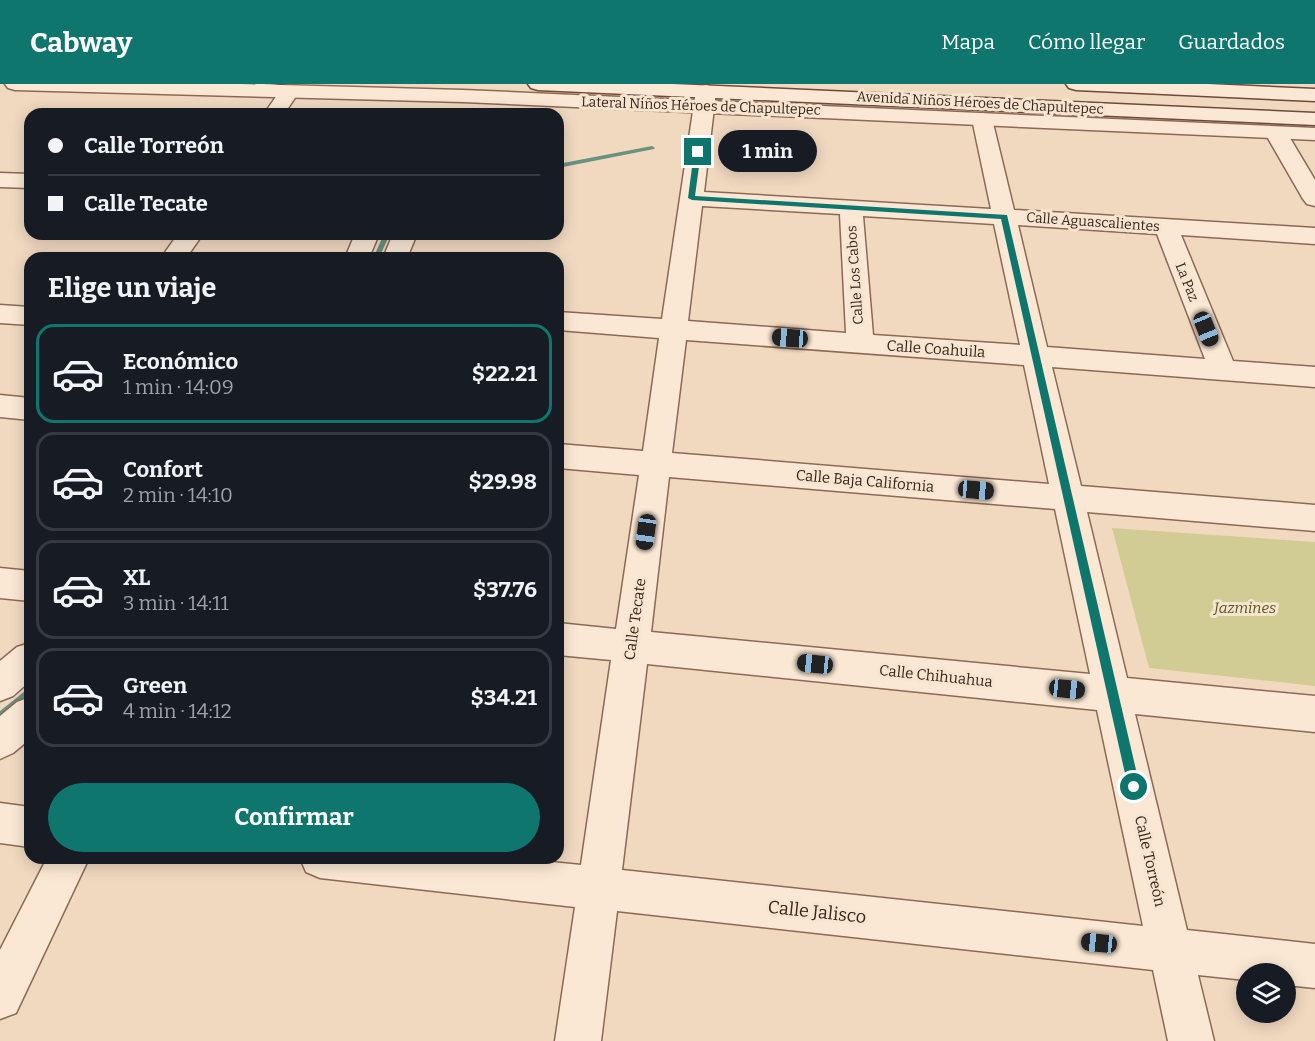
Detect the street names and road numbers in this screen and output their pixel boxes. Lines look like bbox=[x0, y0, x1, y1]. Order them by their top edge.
street label: Avenida Niños Héroes de Chapultepec bbox=[856, 88, 1104, 118]
street label: Lateral Niños Héroes de Chapultepec bbox=[581, 93, 821, 119]
street label: Calle Aguascalientes bbox=[1026, 209, 1160, 235]
street label: Calle Los Cabos bbox=[843, 225, 867, 325]
street label: La Paz bbox=[1172, 260, 1203, 304]
street label: Calle Coahuila bbox=[886, 337, 986, 361]
street label: Calle Baja California bbox=[795, 466, 935, 496]
street label: Calle Tecate bbox=[620, 577, 650, 661]
street label: Calle Chihuahua bbox=[878, 661, 994, 691]
street label: Calle Torreón bbox=[1131, 814, 1169, 909]
street label: Calle Jalisco bbox=[767, 896, 867, 928]

